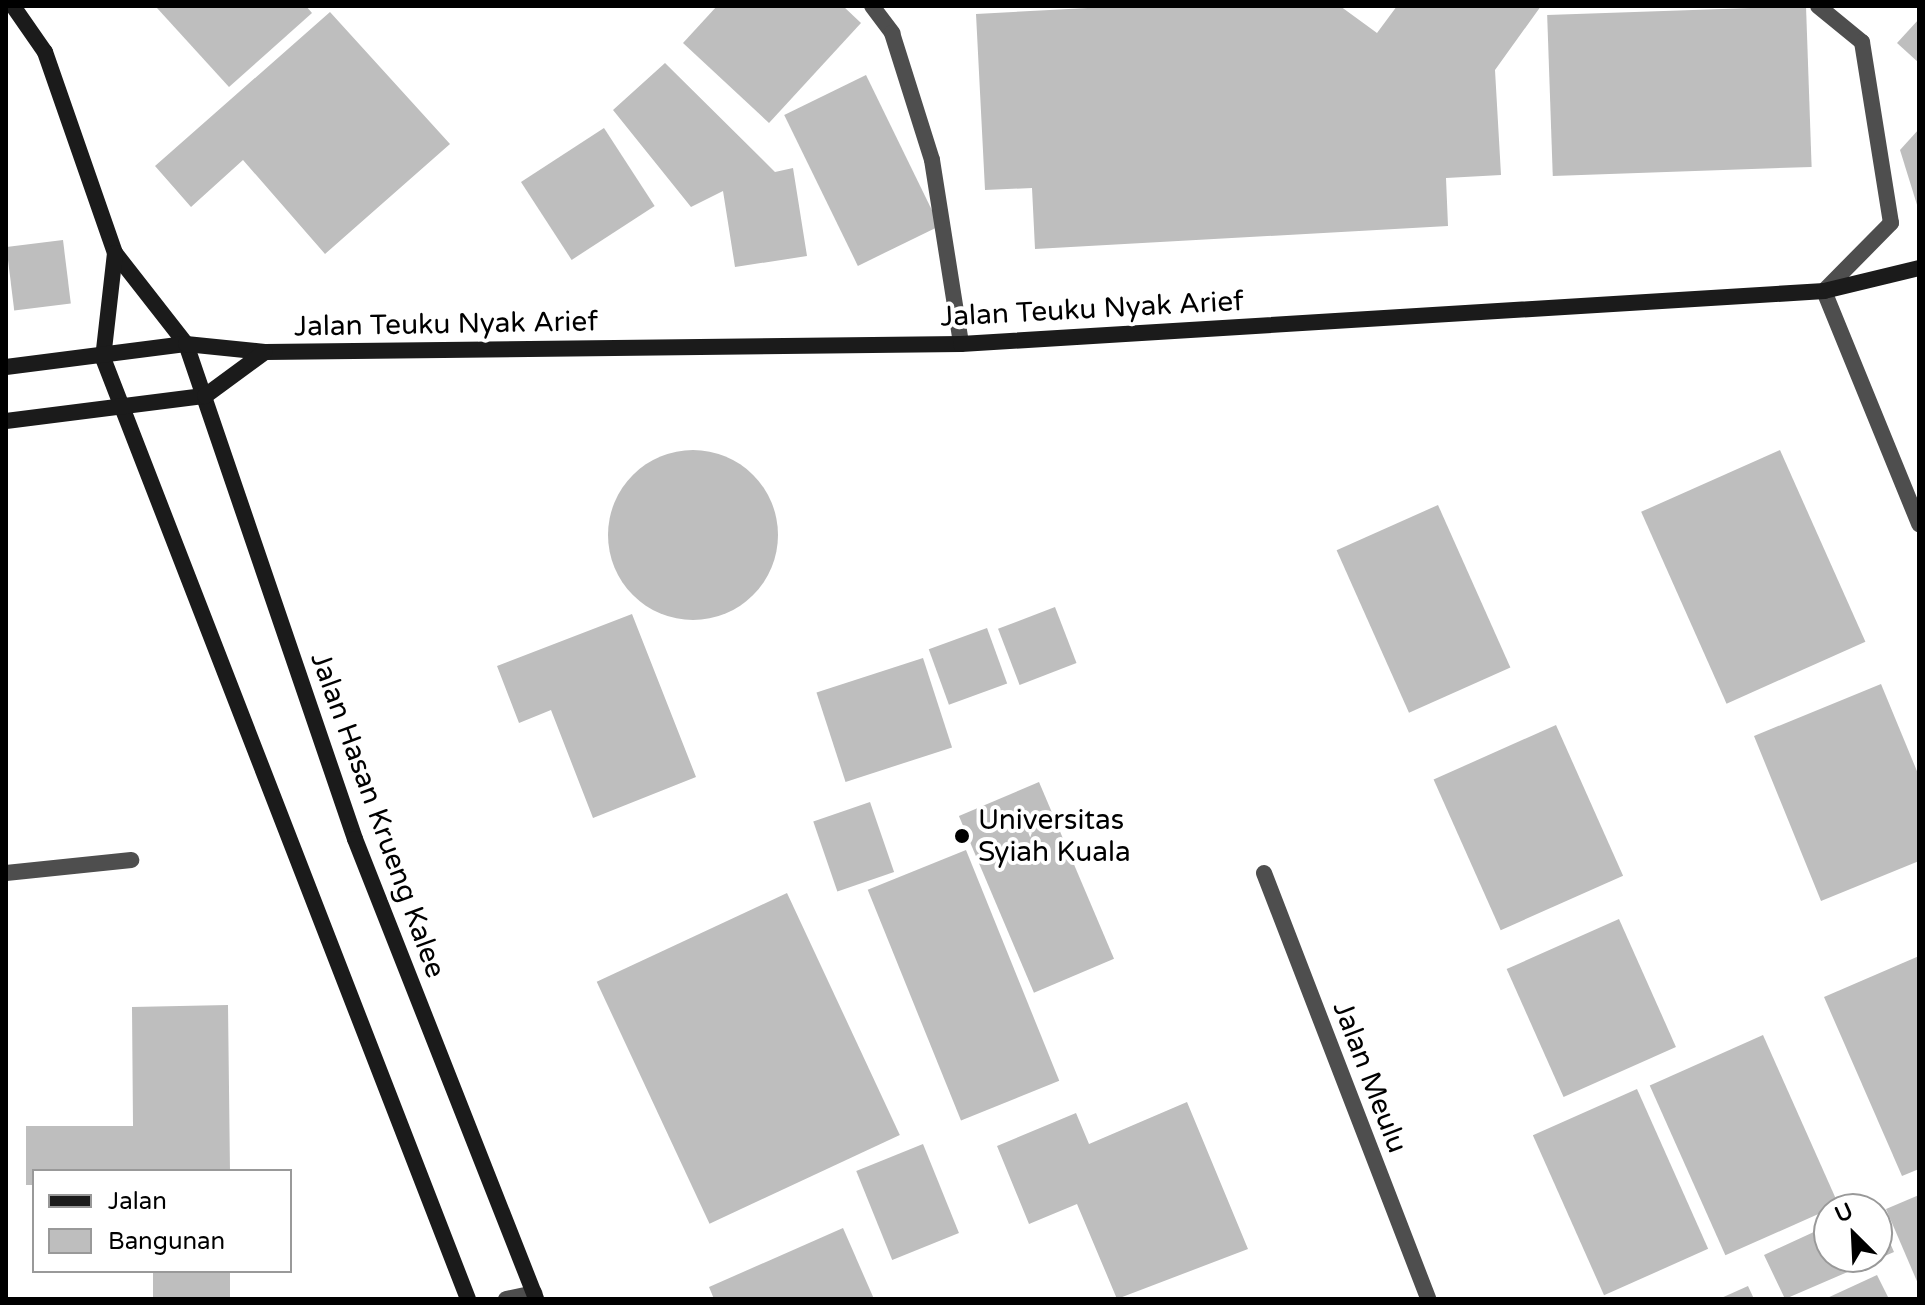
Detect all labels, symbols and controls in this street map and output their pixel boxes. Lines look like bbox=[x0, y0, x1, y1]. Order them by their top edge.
street label: Jalan Teuku Nyak Arief bbox=[939, 284, 1245, 334]
street label: Jalan Teuku Nyak Arief bbox=[294, 305, 598, 343]
street label: Jalan Hasan Krueng Kalee bbox=[303, 648, 453, 982]
place label: Universitas Syiah Kuala bbox=[978, 803, 1131, 869]
marker: Universitas Syiah Kuala bbox=[953, 827, 971, 845]
street label: Jalan Meulu bbox=[1326, 997, 1414, 1157]
legend bbox=[32, 1169, 292, 1273]
text: Jalan bbox=[108, 1187, 167, 1216]
north arrow bbox=[1813, 1193, 1893, 1273]
text: U bbox=[1831, 1198, 1857, 1228]
text: Bangunan bbox=[108, 1227, 225, 1256]

